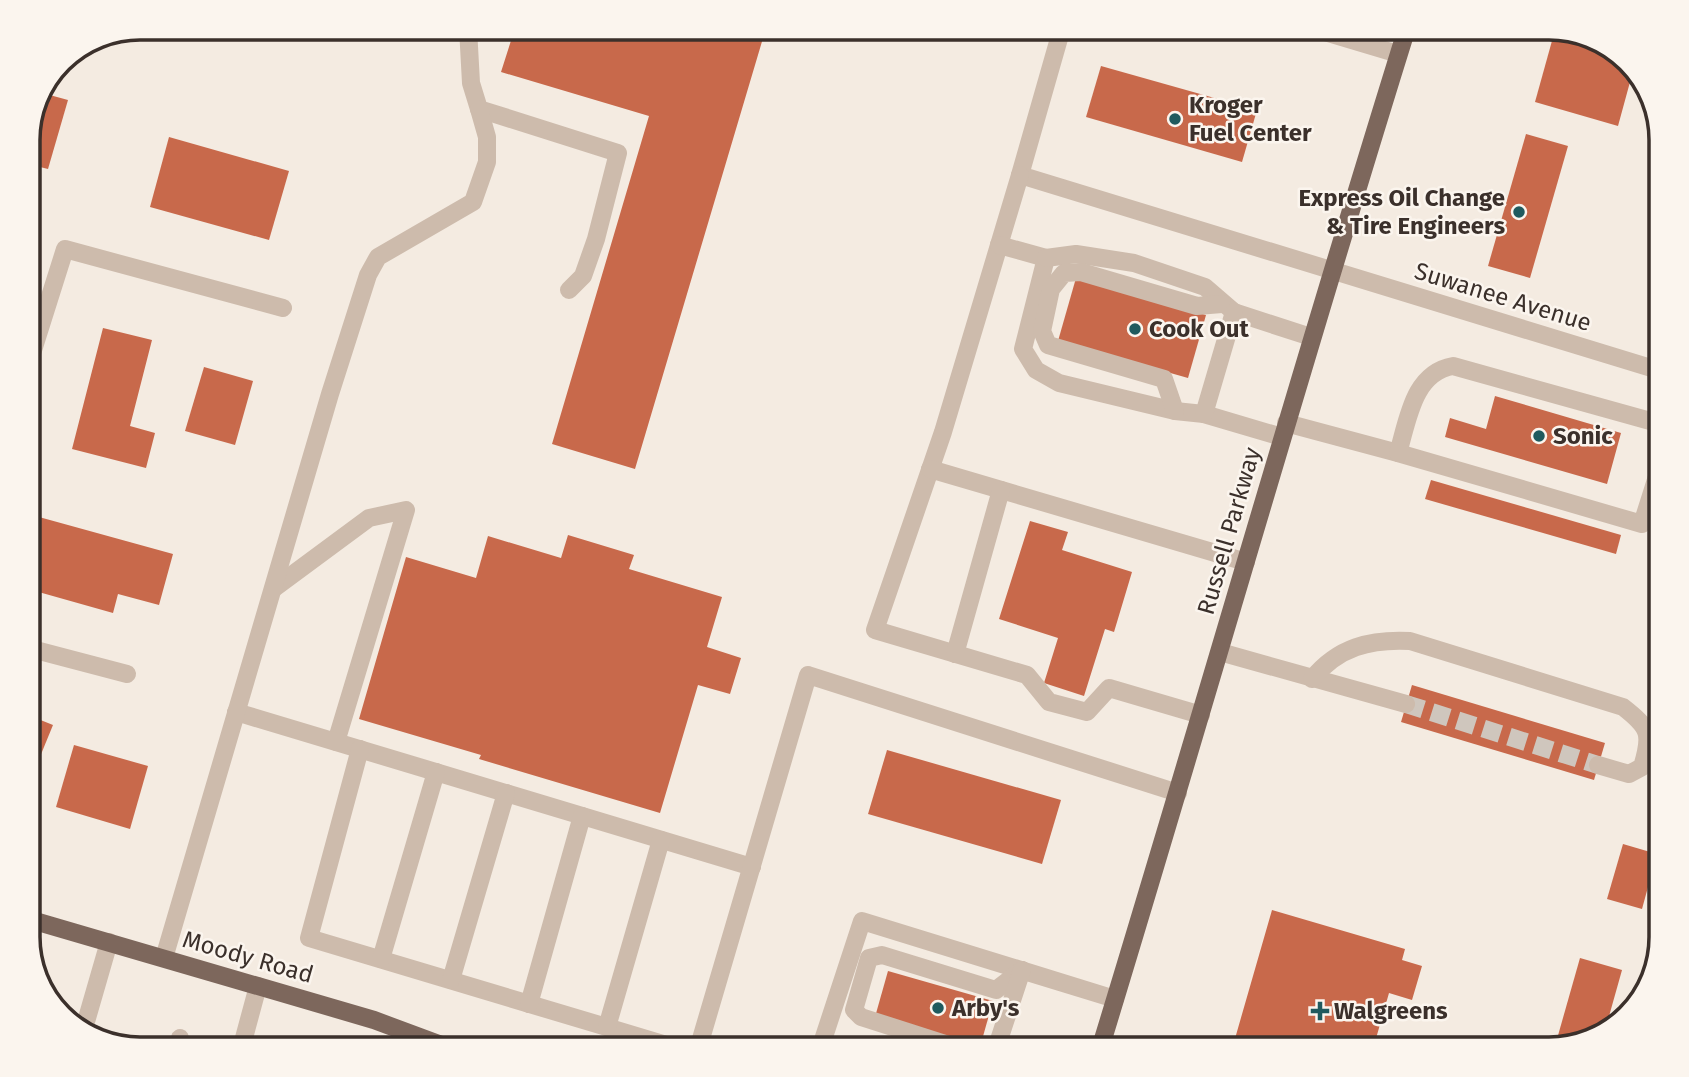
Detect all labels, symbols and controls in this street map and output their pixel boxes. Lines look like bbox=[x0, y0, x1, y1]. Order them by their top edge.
place label: Kroger Fuel Center bbox=[1189, 91, 1312, 147]
marker: Kroger Fuel Center bbox=[1167, 111, 1183, 127]
place label: Express Oil Change & Tire Engineers bbox=[1298, 184, 1505, 240]
marker: Express Oil Change & Tire Engineers bbox=[1511, 204, 1527, 220]
street label: Suwanee Avenue bbox=[1411, 257, 1595, 337]
place label: Cook Out bbox=[1149, 315, 1250, 343]
marker: Cook Out bbox=[1127, 321, 1143, 337]
place label: Sonic bbox=[1553, 422, 1613, 450]
marker: Sonic bbox=[1531, 428, 1547, 444]
street label: Russell Parkway bbox=[1192, 444, 1266, 618]
street label: Moody Road bbox=[179, 925, 317, 989]
place label: Arby's bbox=[951, 994, 1020, 1022]
place label: Walgreens bbox=[1334, 997, 1448, 1025]
marker: Arby's bbox=[930, 1000, 946, 1016]
marker: Walgreens bbox=[1312, 1003, 1328, 1019]

